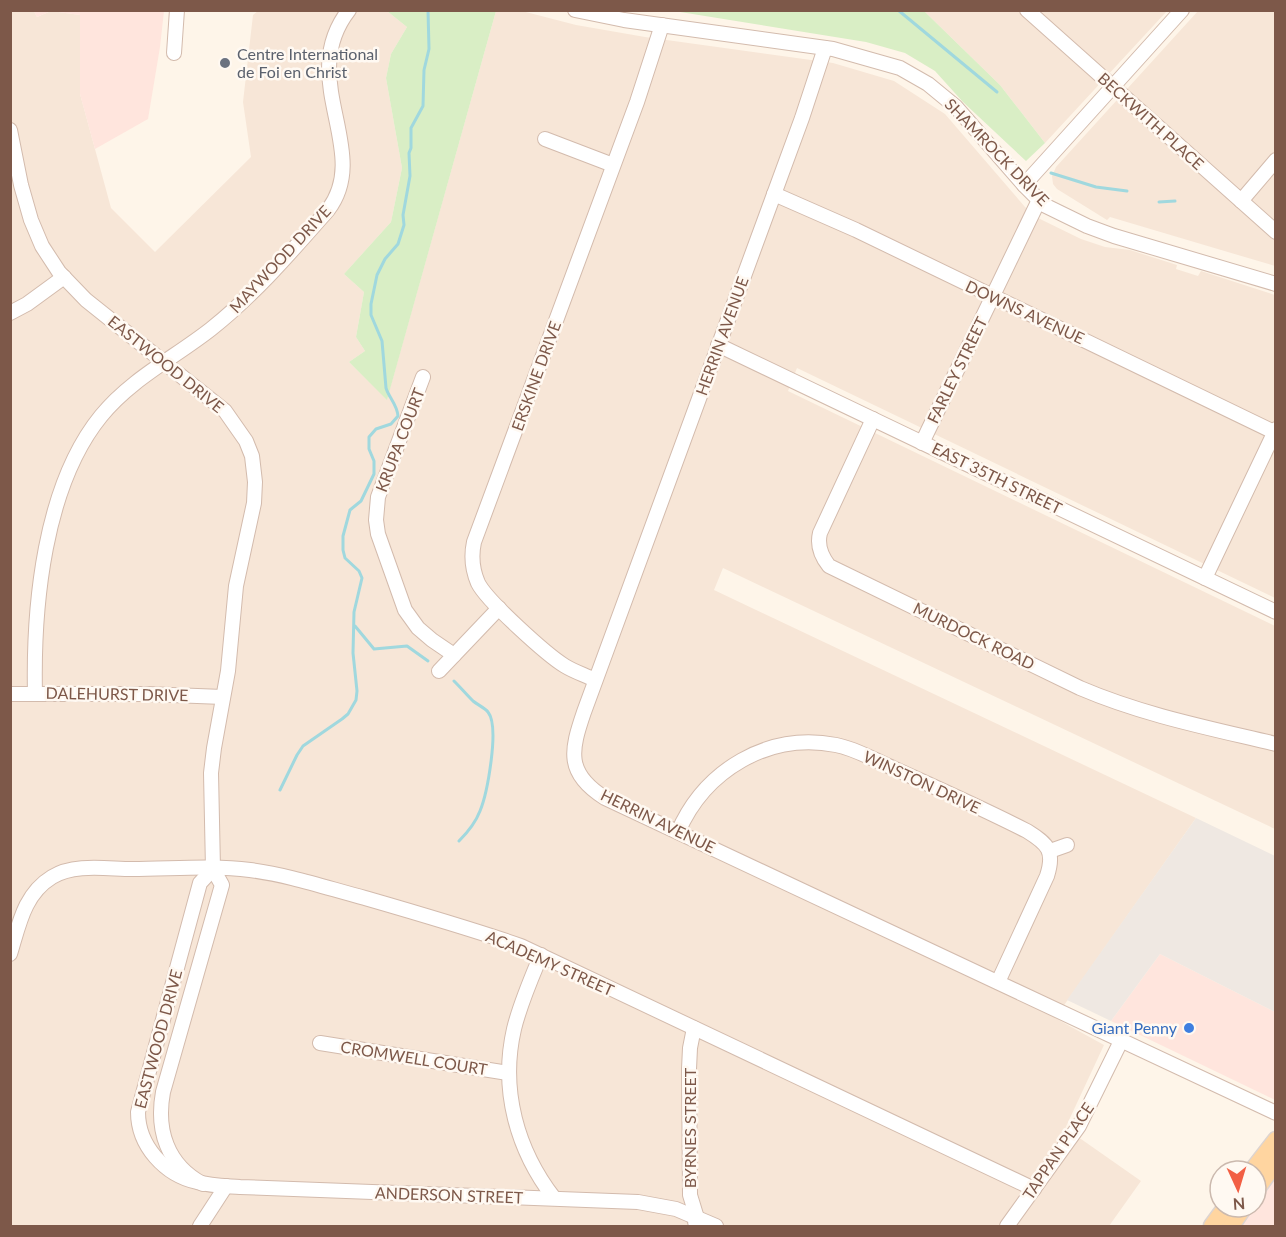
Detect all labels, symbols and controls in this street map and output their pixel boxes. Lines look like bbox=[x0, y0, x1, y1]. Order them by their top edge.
place label: Centre International de Foi en Christ bbox=[237, 44, 378, 81]
marker: Centre International de Foi en Christ bbox=[218, 56, 232, 70]
street label: BECKWITH PLACE bbox=[1095, 68, 1208, 173]
street label: SHAMROCK DRIVE bbox=[941, 94, 1053, 209]
street label: MAYWOOD DRIVE bbox=[225, 201, 334, 316]
street label: HERRIN AVENUE bbox=[691, 274, 752, 398]
street label: DOWNS AVENUE bbox=[963, 276, 1088, 347]
street label: EASTWOOD DRIVE bbox=[105, 311, 228, 416]
street label: FARLEY STREET bbox=[923, 313, 991, 426]
street label: ERSKINE DRIVE bbox=[507, 318, 564, 433]
street label: KRUPA COURT bbox=[371, 385, 428, 494]
street label: EAST 35TH STREET bbox=[929, 438, 1066, 518]
street label: MURDOCK ROAD bbox=[911, 598, 1038, 673]
street label: DALEHURST DRIVE bbox=[46, 683, 188, 704]
street label: WINSTON DRIVE bbox=[861, 746, 984, 817]
street label: HERRIN AVENUE bbox=[598, 785, 719, 856]
street label: ACADEMY STREET bbox=[483, 926, 618, 999]
street label: EASTWOOD DRIVE bbox=[130, 967, 185, 1111]
place label: Giant Penny bbox=[1091, 1018, 1178, 1037]
marker: Giant Penny bbox=[1182, 1021, 1196, 1035]
street label: CROMWELL COURT bbox=[339, 1037, 489, 1079]
street label: BYRNES STREET bbox=[680, 1067, 699, 1188]
street label: TAPPAN PLACE bbox=[1018, 1099, 1097, 1203]
north arrow bbox=[1208, 1159, 1268, 1219]
street label: ANDERSON STREET bbox=[375, 1182, 524, 1207]
text: N bbox=[1232, 1195, 1246, 1214]

